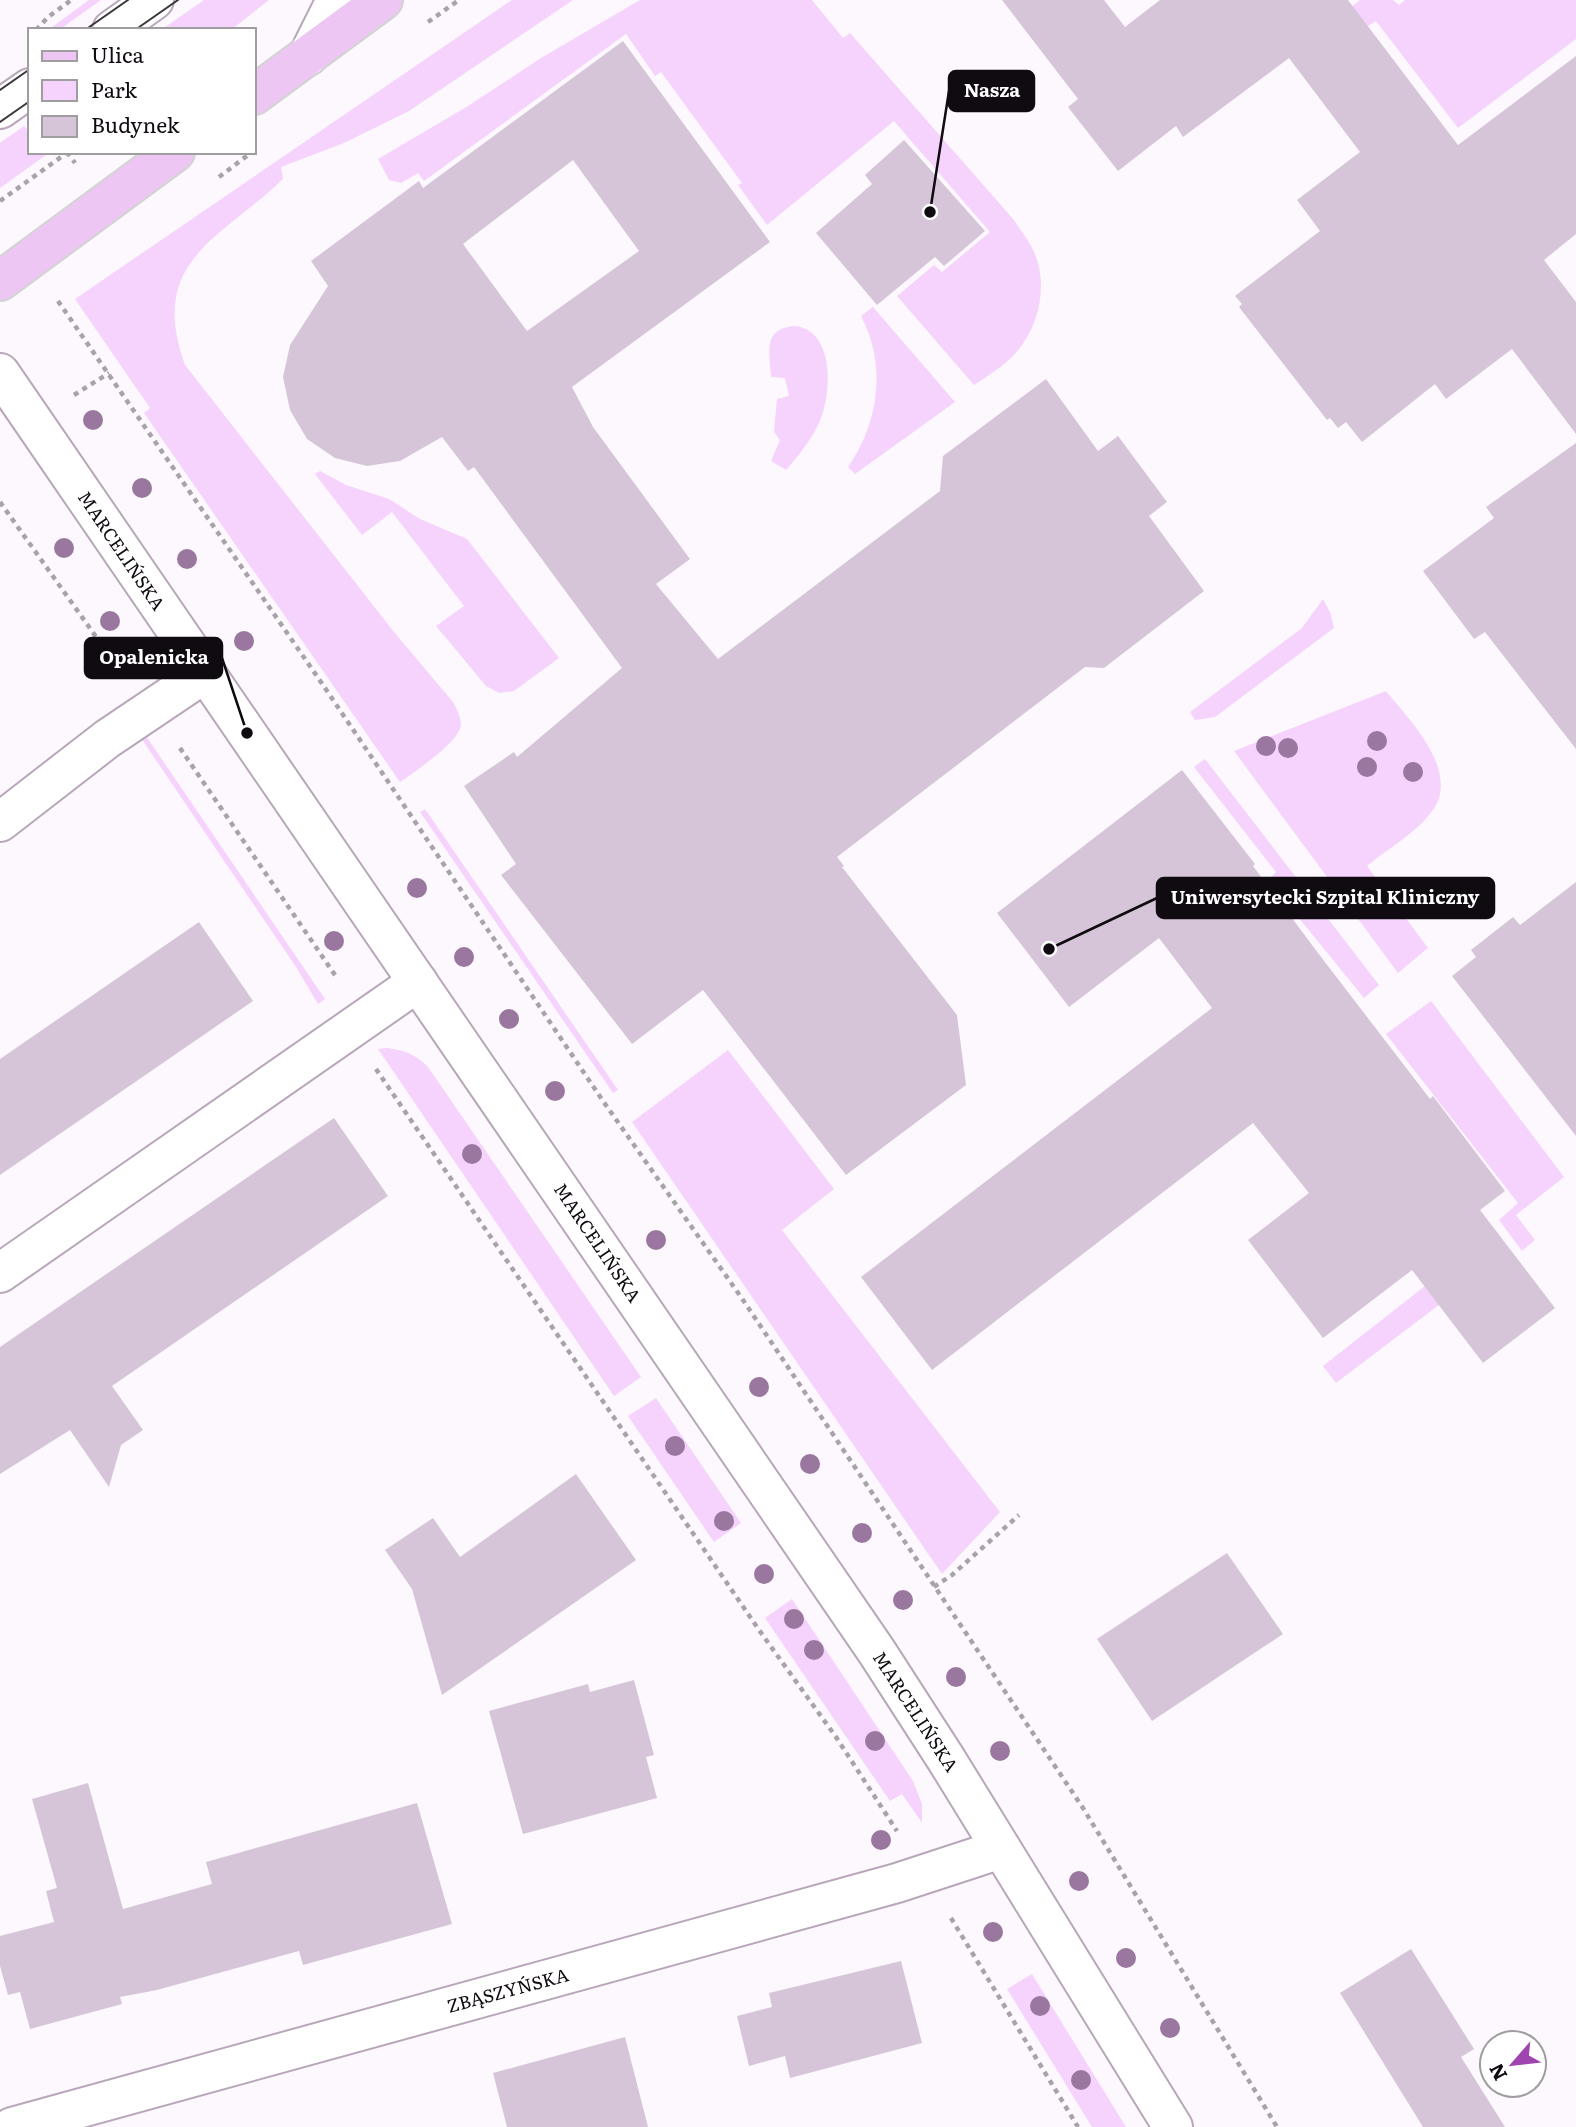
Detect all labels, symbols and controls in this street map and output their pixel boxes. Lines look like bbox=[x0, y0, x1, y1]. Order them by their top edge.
legend bbox=[28, 28, 256, 154]
text: Ulica bbox=[91, 38, 145, 69]
callout: Nasza bbox=[949, 71, 1034, 111]
text: Park bbox=[91, 73, 137, 104]
text: Nasza bbox=[964, 75, 1020, 103]
text: Budynek bbox=[91, 108, 180, 139]
street label: MARCELIŃSKA bbox=[72, 485, 172, 615]
callout: Opalenicka bbox=[85, 638, 222, 678]
text: Opalenicka bbox=[99, 642, 209, 670]
callout: Uniwersytecki Szpital Kliniczny bbox=[1157, 878, 1494, 918]
text: Uniwersytecki Szpital Kliniczny bbox=[1170, 882, 1480, 910]
street label: MARCELIŃSKA bbox=[548, 1177, 648, 1307]
street label: MARCELIŃSKA bbox=[867, 1645, 965, 1777]
street label: ZBĄSZYŃSKA bbox=[444, 1960, 571, 2019]
north arrow bbox=[1478, 2029, 1548, 2099]
text: N bbox=[1481, 2059, 1513, 2086]

